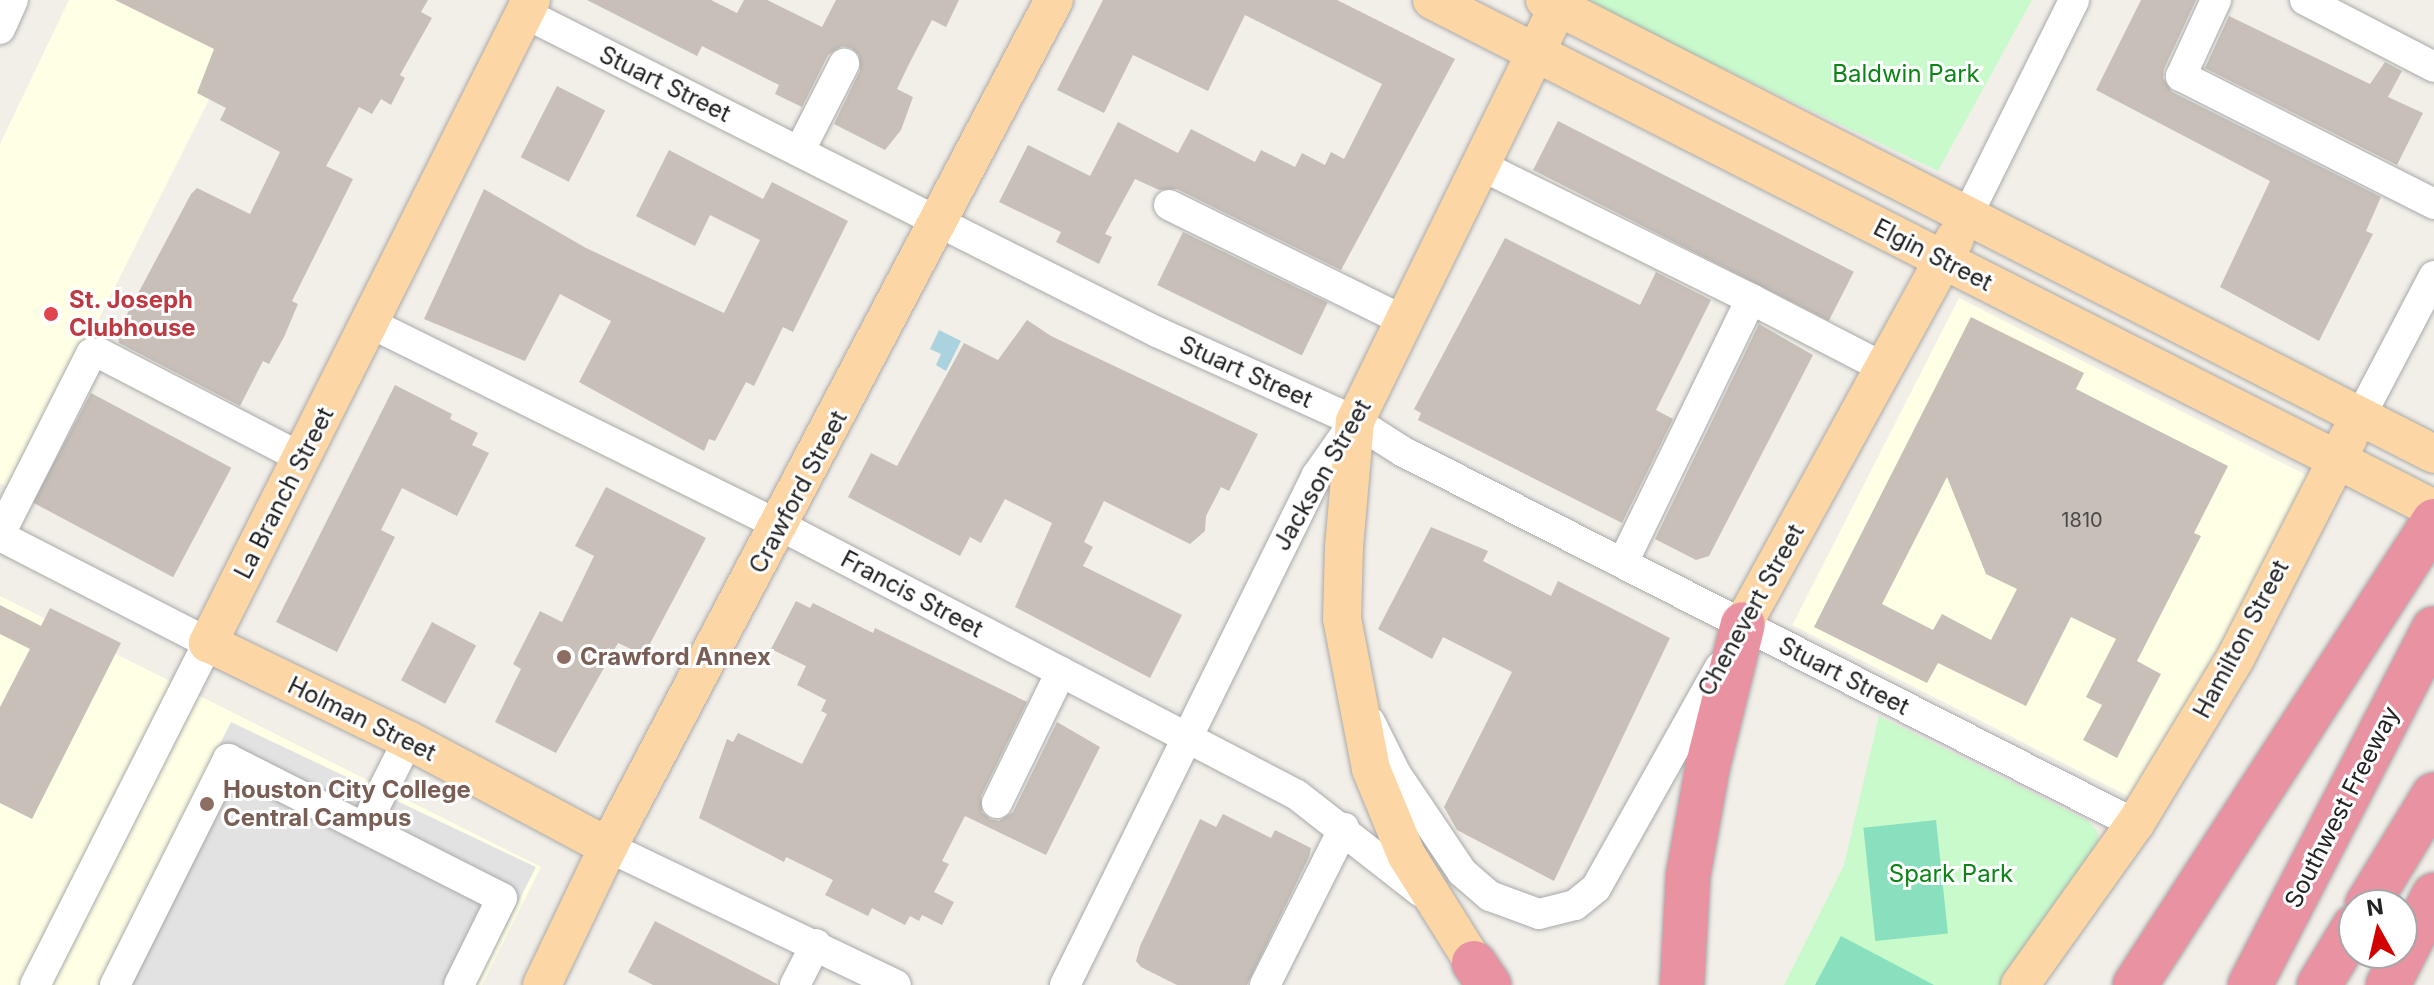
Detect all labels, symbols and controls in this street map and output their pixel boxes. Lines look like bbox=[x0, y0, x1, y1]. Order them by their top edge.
street label: Stuart Street bbox=[595, 40, 735, 128]
park label: Baldwin Park bbox=[1832, 60, 1980, 88]
street label: Elgin Street bbox=[1869, 213, 1997, 297]
place label: St. Joseph Clubhouse bbox=[69, 286, 196, 342]
marker: St. Joseph Clubhouse bbox=[40, 303, 62, 325]
street label: Stuart Street bbox=[1175, 330, 1317, 414]
street label: Jackson Street bbox=[1267, 394, 1377, 556]
street label: La Branch Street bbox=[228, 402, 340, 584]
street label: Crawford Street bbox=[743, 406, 853, 578]
house number: 1810 bbox=[2061, 508, 2103, 532]
street label: Chenevert Street bbox=[1692, 519, 1810, 701]
street label: Francis Street bbox=[836, 544, 988, 644]
street label: Hamilton Street bbox=[2187, 555, 2295, 723]
street label: Stuart Street bbox=[1774, 631, 1914, 721]
place label: Crawford Annex bbox=[580, 643, 771, 671]
marker: Crawford Annex bbox=[555, 648, 573, 666]
street label: Holman Street bbox=[283, 671, 441, 767]
street label: Southwest Freeway bbox=[2279, 701, 2405, 913]
place label: Houston City College Central Campus bbox=[223, 776, 471, 832]
marker: Houston City College Central Campus bbox=[198, 795, 216, 813]
park label: Spark Park bbox=[1889, 860, 2013, 888]
north arrow bbox=[2338, 889, 2418, 969]
text: N bbox=[2365, 893, 2385, 921]

